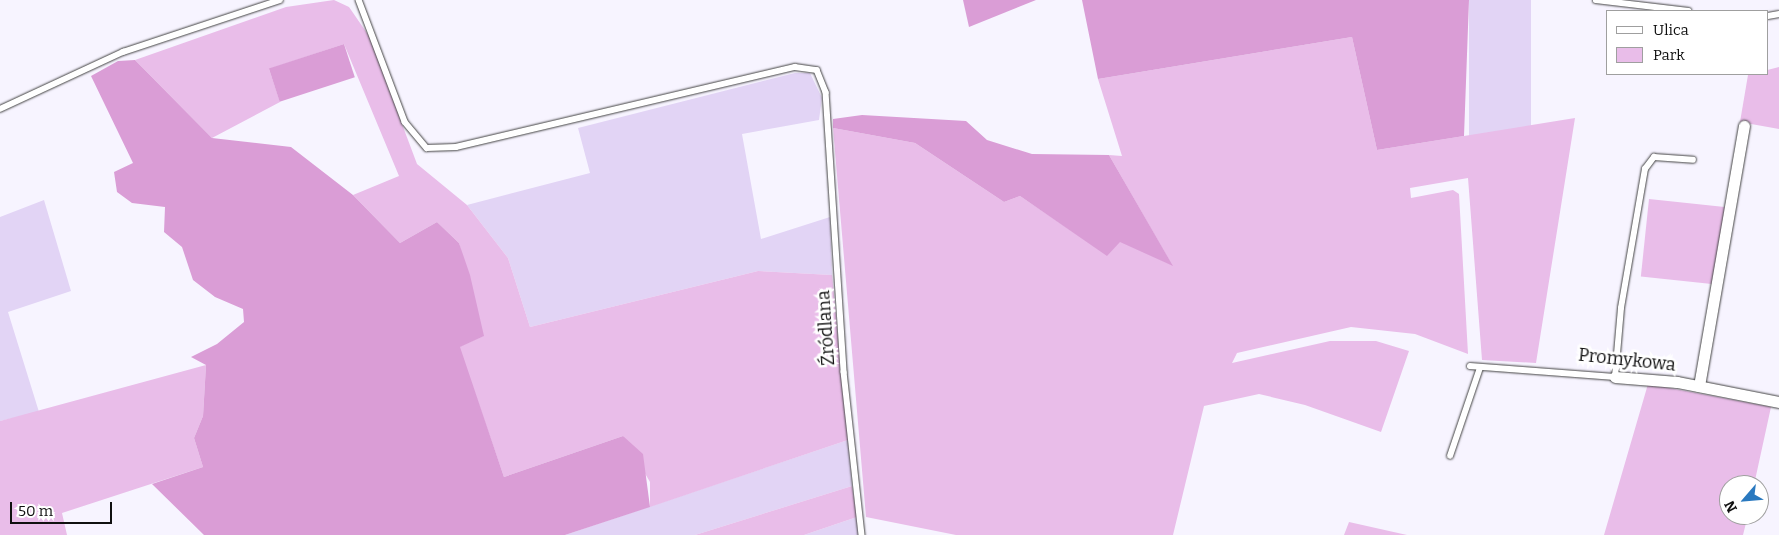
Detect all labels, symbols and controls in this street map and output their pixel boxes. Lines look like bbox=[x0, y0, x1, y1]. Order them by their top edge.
legend bbox=[1606, 10, 1769, 75]
text: Ulica bbox=[1653, 21, 1689, 39]
text: Park bbox=[1653, 46, 1685, 64]
street label: Źródlana bbox=[813, 290, 839, 366]
street label: Promykowa bbox=[1577, 344, 1677, 376]
north arrow bbox=[1719, 475, 1769, 525]
scale bar bbox=[12, 492, 115, 524]
text: N bbox=[1721, 498, 1741, 515]
text: 50 m bbox=[18, 502, 53, 520]

